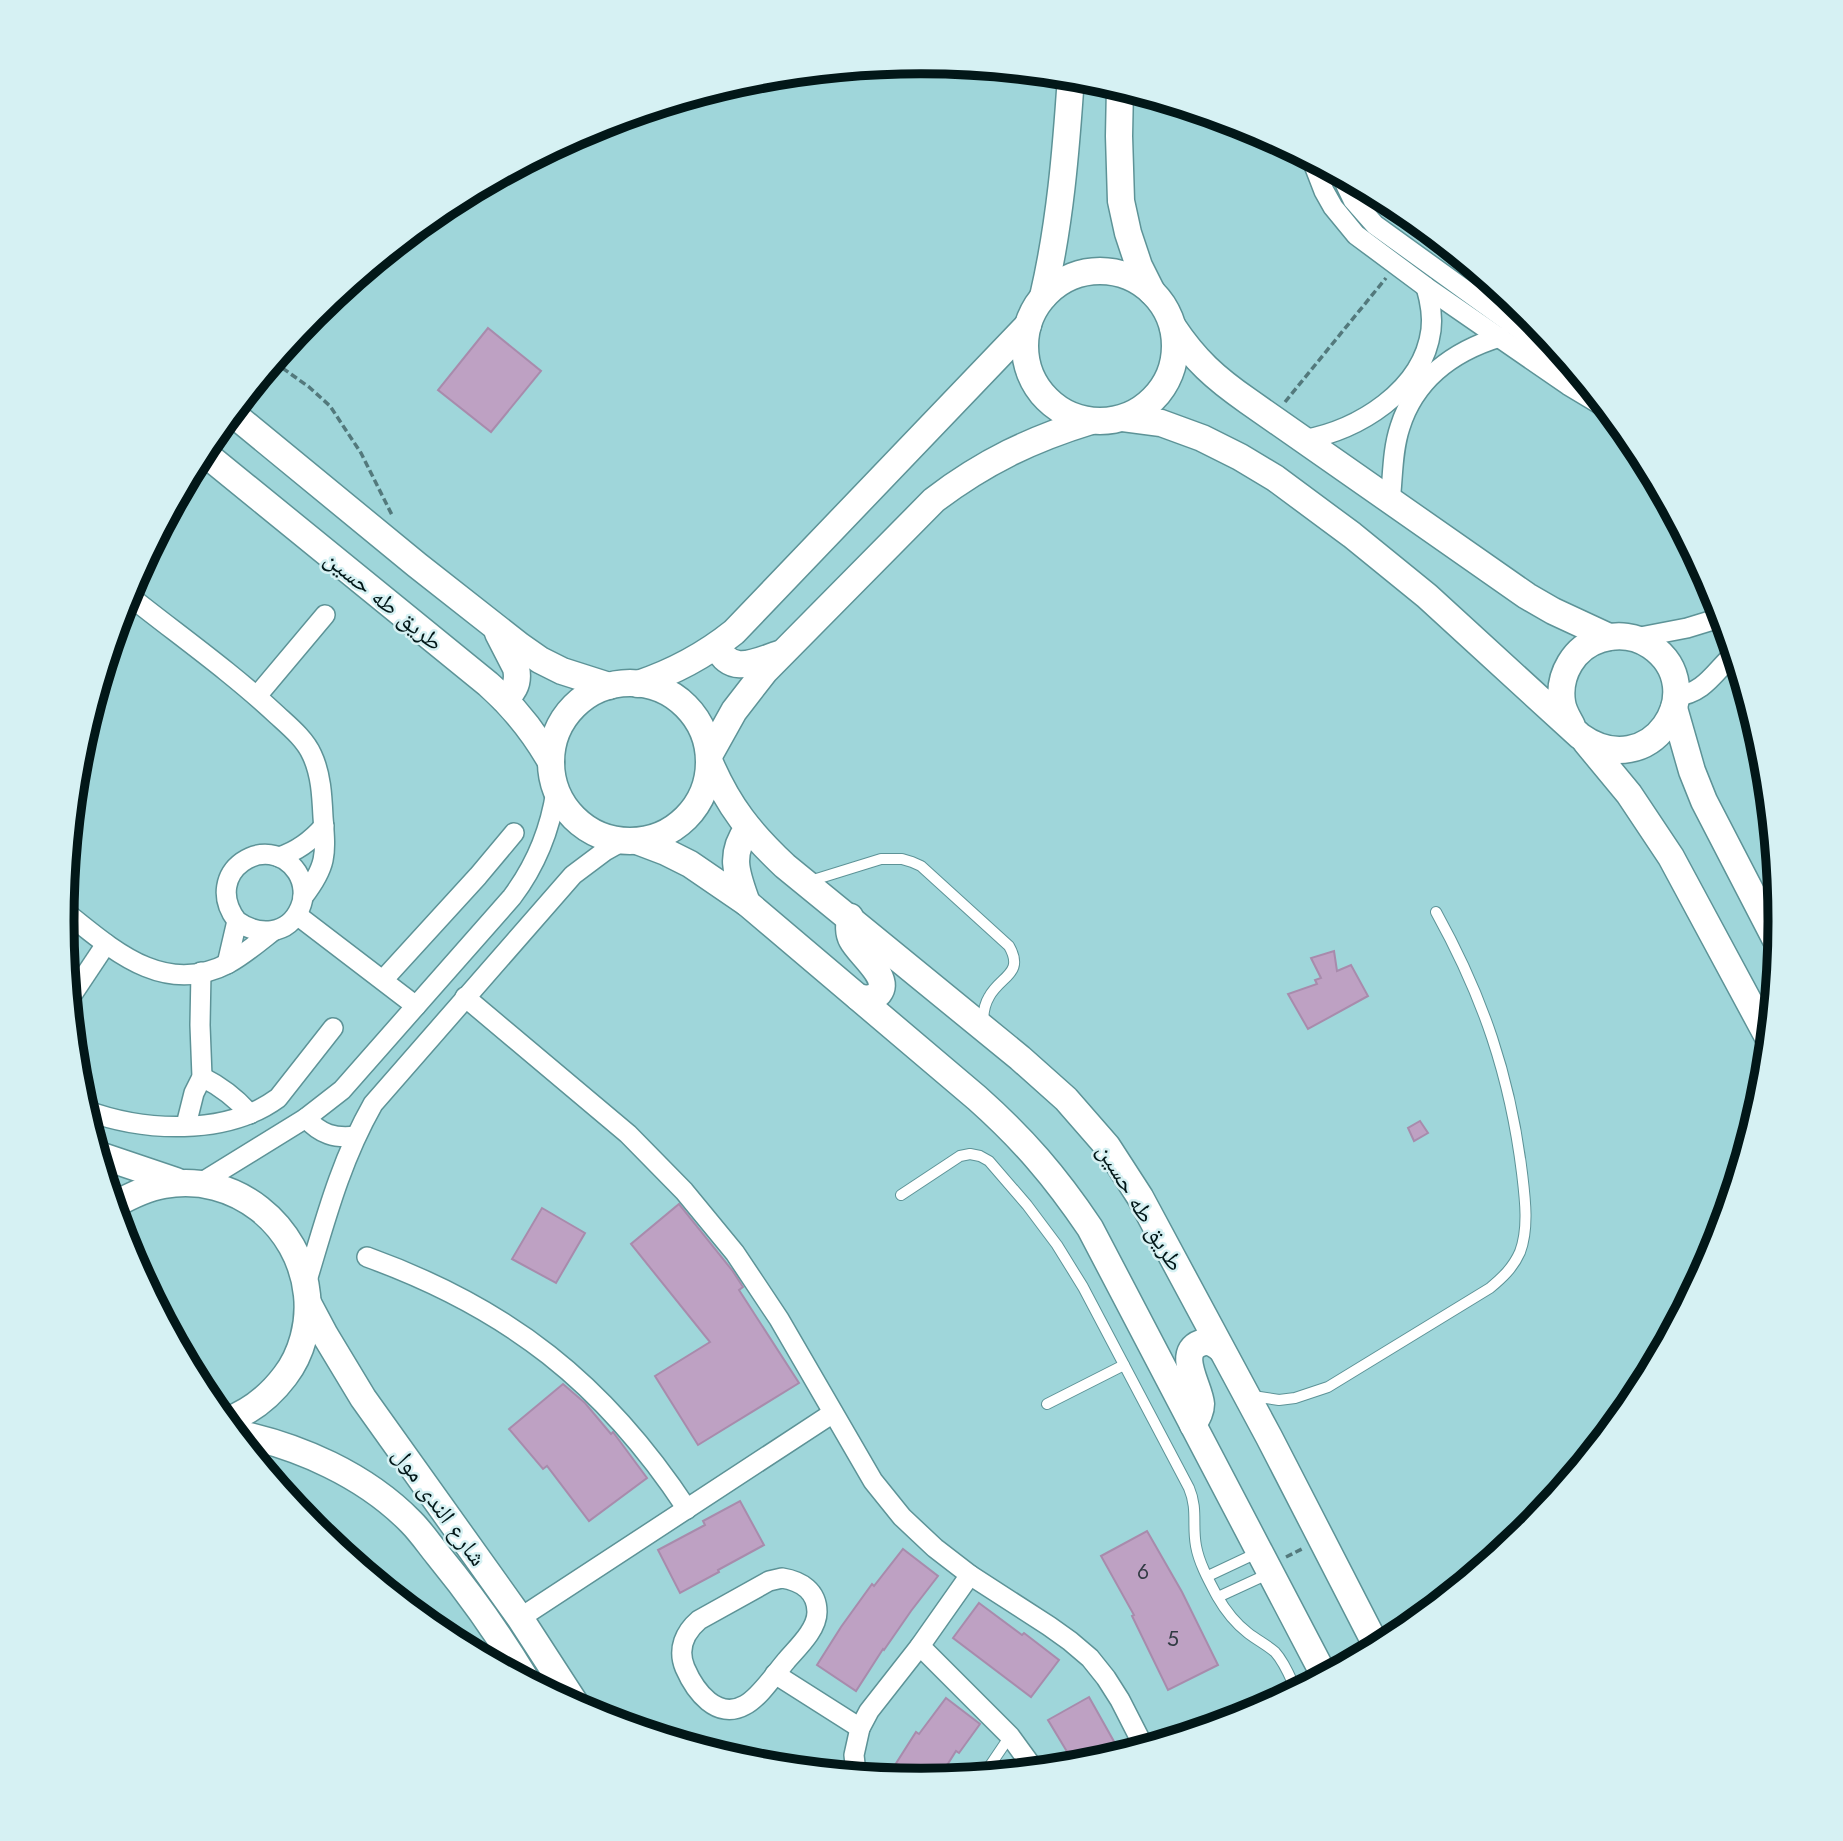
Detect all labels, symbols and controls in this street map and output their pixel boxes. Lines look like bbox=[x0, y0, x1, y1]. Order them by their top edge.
street label: طريق طه حسين bbox=[317, 541, 451, 659]
street label: طريق طه حسين bbox=[1089, 1136, 1193, 1278]
street label: شارع الندى مول bbox=[385, 1439, 495, 1573]
house number: 6 bbox=[1137, 1557, 1149, 1587]
house number: 5 bbox=[1167, 1624, 1179, 1654]

